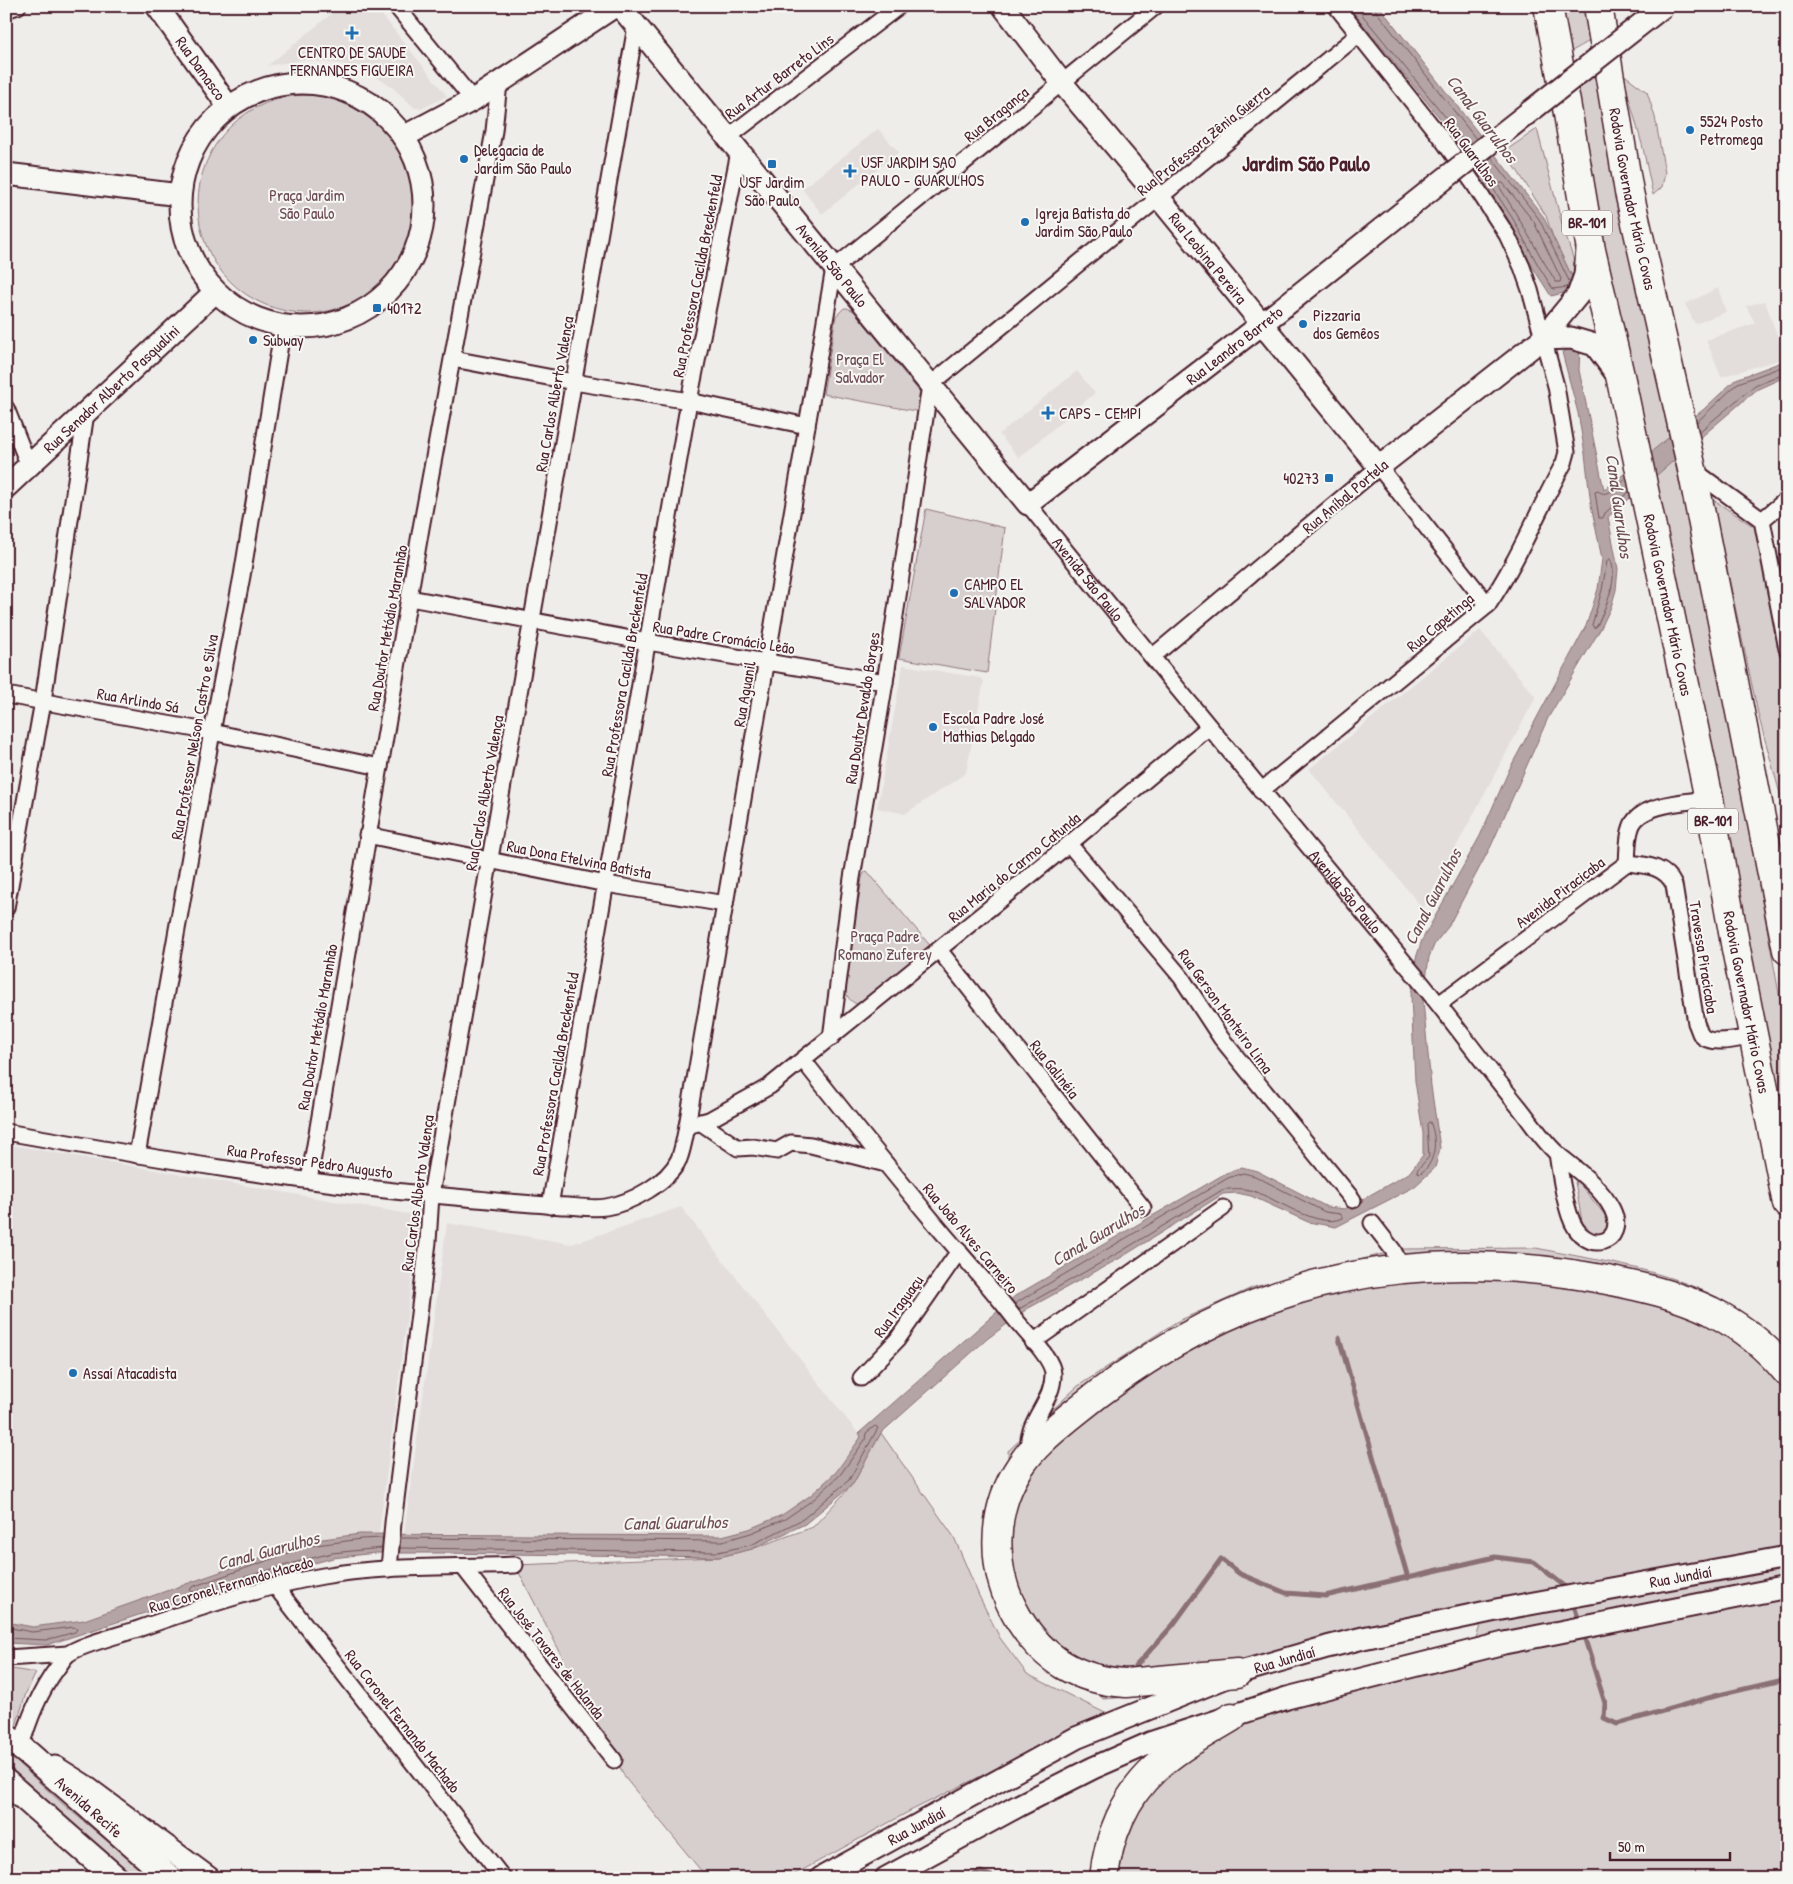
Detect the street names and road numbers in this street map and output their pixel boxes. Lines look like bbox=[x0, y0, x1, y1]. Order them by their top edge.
street label: Rua Artur Barreto Lins bbox=[720, 28, 838, 124]
street label: Rua Damasco bbox=[171, 32, 232, 105]
street label: Rua Professora Zênia Guerra bbox=[1132, 79, 1274, 201]
street label: Rua Bragança bbox=[959, 81, 1033, 147]
street label: Rodovia Governador Mário Covas bbox=[1604, 106, 1662, 292]
street label: Rua Guarulhos bbox=[1440, 113, 1504, 191]
street label: Rua Professora Cacilda Breckenfeld bbox=[667, 173, 727, 379]
street label: Rua Leobina Pereira bbox=[1164, 207, 1252, 308]
road number: BR-101 bbox=[1562, 210, 1612, 236]
street label: Avenida São Paulo bbox=[791, 219, 874, 312]
street label: Rua Leandro Barreto bbox=[1181, 300, 1288, 390]
street label: Rua Carlos Alberto Valença bbox=[529, 314, 579, 474]
street label: Rua Senador Alberto Pasqualini bbox=[38, 320, 184, 458]
street label: Rua Aníbal Portela bbox=[1297, 454, 1393, 538]
street label: Rodovia Governador Mário Covas bbox=[1638, 512, 1698, 698]
street label: Avenida São Paulo bbox=[1047, 532, 1129, 626]
street label: Rua Doutor Metódio Maranhão bbox=[362, 543, 413, 713]
street label: Rua Professora Cacilda Breckenfeld bbox=[595, 572, 653, 778]
street label: Rua Capetinga bbox=[1402, 587, 1478, 657]
street label: Rua Padre Cromácio Leão bbox=[651, 615, 797, 659]
street label: Rua Doutor Devaldo Borges bbox=[839, 630, 885, 786]
street label: Rua Professor Nelson Castro e Silva bbox=[165, 633, 223, 841]
street label: Rua Aguanil bbox=[727, 659, 761, 729]
street label: Rua Arlindo Sá bbox=[95, 682, 181, 718]
street label: Rua Carlos Alberto Valença bbox=[459, 713, 509, 873]
street label: Rua Maria do Carmo Catunda bbox=[943, 807, 1085, 927]
road number: BR-101 bbox=[1688, 808, 1738, 834]
street label: Rua Dona Etelvina Batista bbox=[505, 834, 653, 884]
street label: Avenida São Paulo bbox=[1305, 845, 1387, 938]
street label: Avenida Piracicaba bbox=[1511, 851, 1609, 933]
street label: Travessa Piracicaba bbox=[1684, 899, 1724, 1015]
street label: Rodovia Governador Mário Covas bbox=[1718, 909, 1776, 1095]
street label: Rua Doutor Metódio Maranhão bbox=[292, 942, 343, 1112]
street label: Rua Gerson Monteiro Lima bbox=[1173, 944, 1279, 1078]
street label: Rua Professora Cacilda Breckenfeld bbox=[526, 971, 584, 1177]
street label: Rua Galinéia bbox=[1025, 1035, 1085, 1103]
street label: Rua Carlos Alberto Valença bbox=[395, 1113, 439, 1273]
street label: Rua Professor Pedro Augusto bbox=[226, 1138, 395, 1184]
street label: Rua João Alves Carneiro bbox=[918, 1178, 1024, 1298]
street label: Rua Iraguaçu bbox=[868, 1270, 928, 1342]
street label: Rua Coronel Fernando Macedo bbox=[146, 1550, 316, 1618]
street label: Rua Jundiaí bbox=[1648, 1560, 1714, 1593]
street label: Rua José Tavares de Holanda bbox=[494, 1583, 610, 1723]
street label: Rua Jundiaí bbox=[1251, 1640, 1318, 1679]
street label: Rua Coronel Fernando Machado bbox=[340, 1645, 466, 1798]
street label: Avenida Recife bbox=[50, 1771, 128, 1843]
street label: Rua Jundiaí bbox=[884, 1801, 949, 1850]

